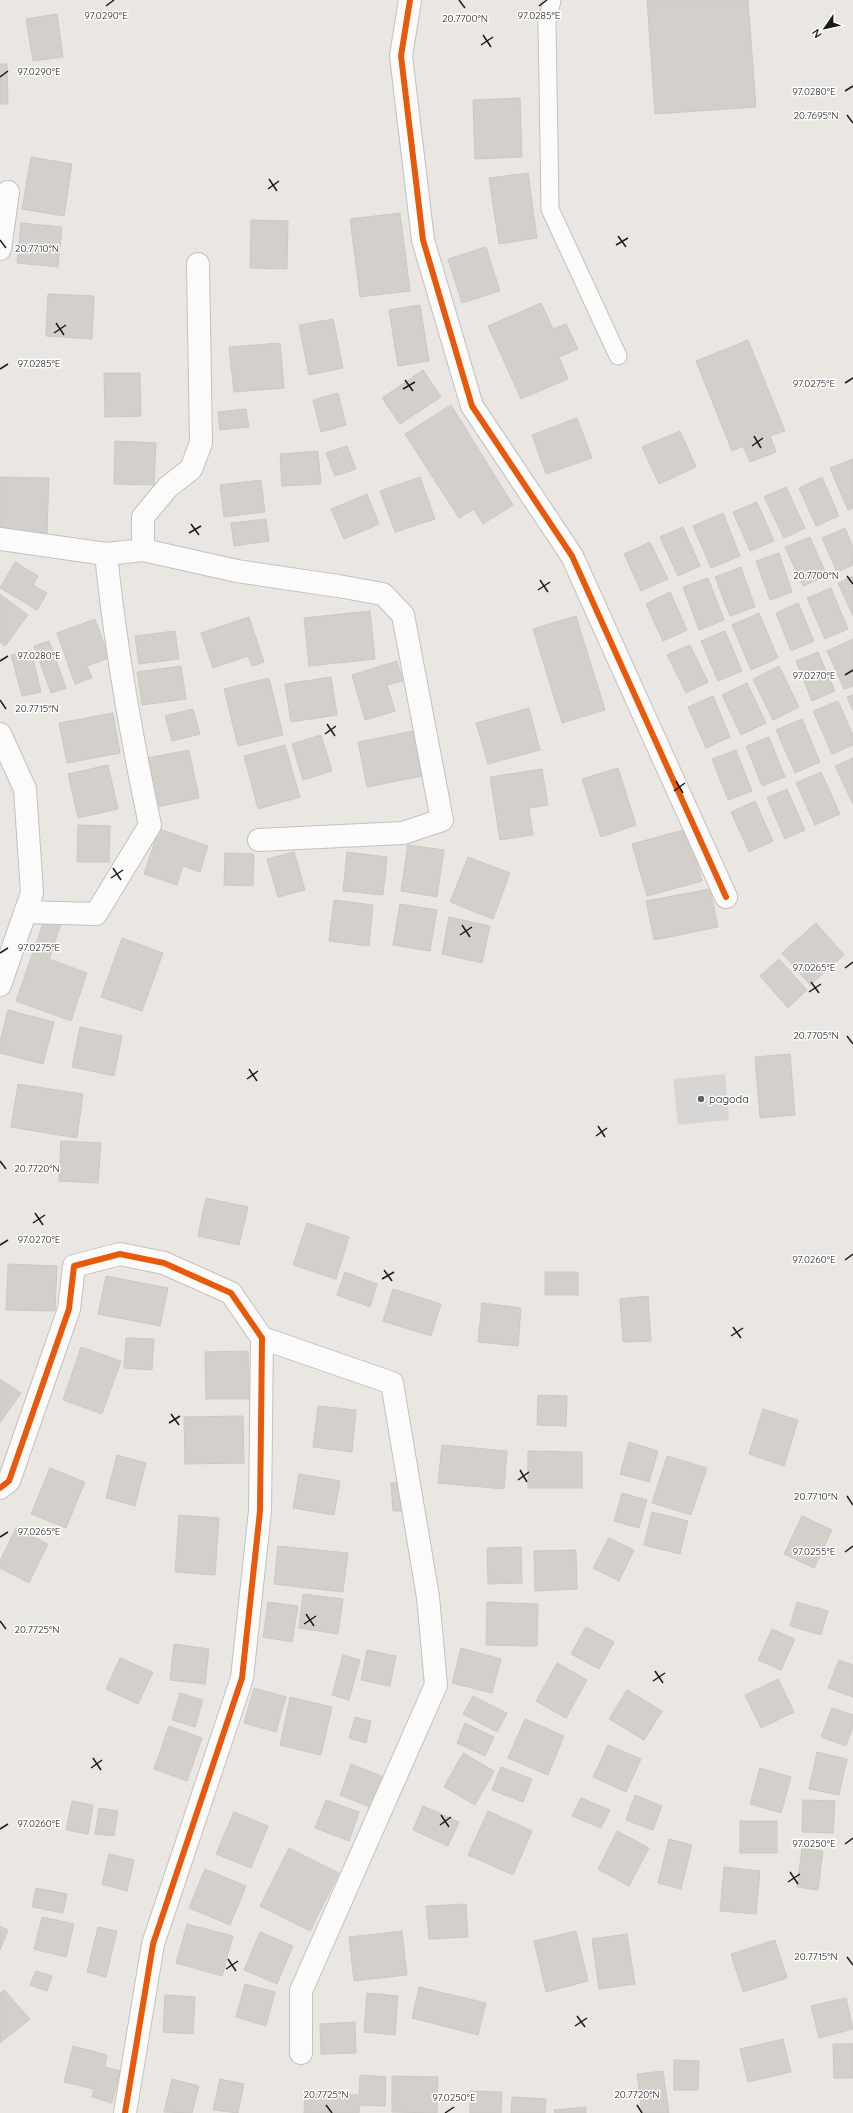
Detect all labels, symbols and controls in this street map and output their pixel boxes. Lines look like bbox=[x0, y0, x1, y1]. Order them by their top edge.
north arrow bbox=[805, 8, 845, 48]
text: 97.0290°E bbox=[84, 9, 128, 22]
text: 97.0285°E bbox=[518, 9, 561, 22]
text: 20.7700°N bbox=[442, 12, 488, 25]
text: N bbox=[809, 26, 825, 41]
text: 97.0290°E bbox=[17, 65, 61, 78]
text: 97.0280°E bbox=[792, 85, 836, 98]
text: 20.7695°N bbox=[793, 109, 839, 122]
text: 20.7710°N bbox=[15, 242, 59, 255]
text: 97.0285°E bbox=[18, 357, 61, 370]
text: 97.0275°E bbox=[793, 377, 836, 390]
text: 20.7700°N bbox=[793, 569, 839, 582]
text: 97.0280°E bbox=[17, 649, 61, 662]
text: 97.0270°E bbox=[793, 669, 836, 682]
text: 20.7715°N bbox=[15, 702, 59, 715]
text: 97.0275°E bbox=[18, 941, 61, 954]
text: 97.0265°E bbox=[793, 961, 836, 974]
text: 20.7705°N bbox=[793, 1029, 839, 1042]
place label: pagoda bbox=[709, 1092, 749, 1106]
marker: pagoda bbox=[696, 1094, 706, 1104]
text: 20.7720°N bbox=[14, 1162, 60, 1175]
text: 97.0270°E bbox=[18, 1233, 61, 1246]
text: 97.0260°E bbox=[792, 1253, 836, 1266]
text: 20.7710°N bbox=[794, 1490, 838, 1503]
text: 97.0265°E bbox=[18, 1525, 61, 1538]
text: 97.0255°E bbox=[793, 1545, 836, 1558]
text: 20.7725°N bbox=[14, 1623, 60, 1636]
text: 97.0260°E bbox=[17, 1817, 61, 1830]
text: 97.0250°E bbox=[792, 1837, 836, 1850]
text: 20.7715°N bbox=[794, 1950, 838, 1963]
text: 20.7725°N bbox=[303, 2088, 349, 2101]
text: 20.7720°N bbox=[614, 2088, 660, 2101]
text: 97.0250°E bbox=[432, 2091, 476, 2104]

